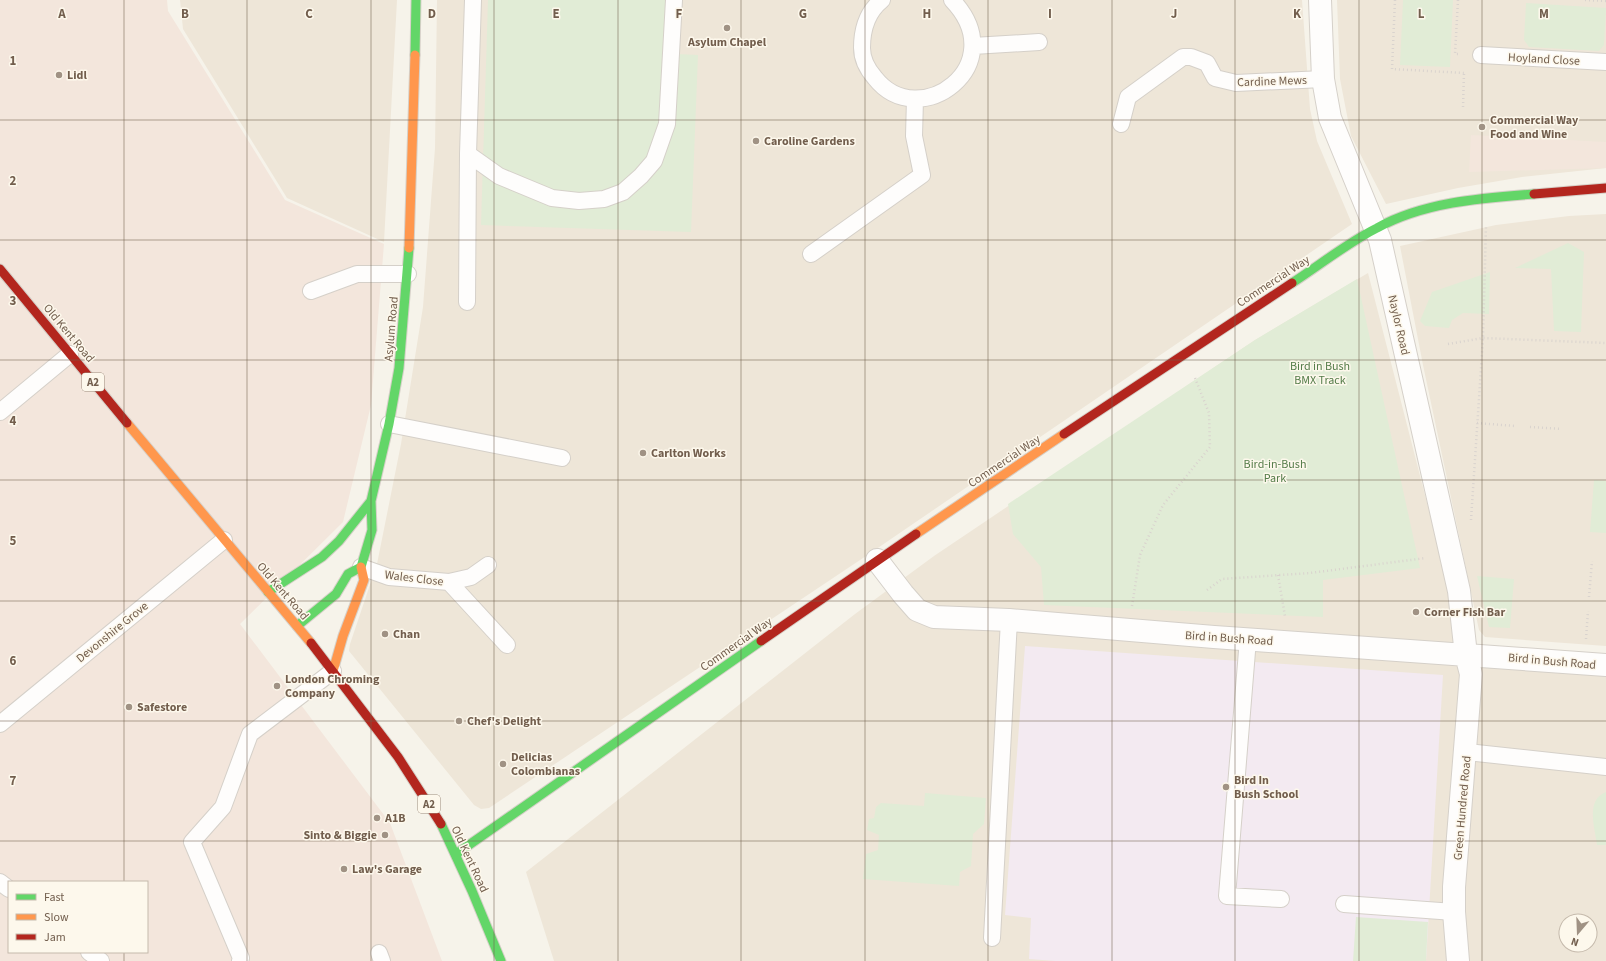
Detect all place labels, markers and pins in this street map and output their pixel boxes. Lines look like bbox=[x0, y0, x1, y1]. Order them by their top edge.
marker: Asylum Chapel bbox=[722, 23, 732, 33]
place label: Asylum Chapel bbox=[687, 34, 767, 51]
place label: Lidl bbox=[67, 67, 87, 84]
marker: Lidl bbox=[54, 70, 64, 80]
place label: Commercial Way Food and Wine bbox=[1490, 112, 1579, 143]
marker: Commercial Way Food and Wine bbox=[1477, 122, 1487, 132]
place label: Caroline Gardens bbox=[764, 133, 855, 150]
marker: Caroline Gardens bbox=[751, 136, 761, 146]
place label: Carlton Works bbox=[651, 445, 726, 462]
marker: Carlton Works bbox=[638, 448, 648, 458]
place label: Corner Fish Bar bbox=[1424, 604, 1505, 621]
marker: Corner Fish Bar bbox=[1411, 607, 1421, 617]
place label: Chan bbox=[393, 626, 420, 643]
marker: Chan bbox=[380, 629, 390, 639]
place label: London Chroming Company bbox=[285, 671, 380, 702]
marker: London Chroming Company bbox=[272, 681, 282, 691]
place label: Safestore bbox=[137, 699, 187, 716]
marker: Safestore bbox=[124, 702, 134, 712]
place label: Chef's Delight bbox=[467, 713, 541, 730]
marker: Chef's Delight bbox=[454, 716, 464, 726]
place label: Delicias Colombianas bbox=[511, 749, 580, 780]
marker: Delicias Colombianas bbox=[498, 759, 508, 769]
place label: Bird In Bush School bbox=[1234, 772, 1299, 803]
marker: Bird In Bush School bbox=[1221, 782, 1231, 792]
place label: A1B bbox=[384, 810, 405, 827]
marker: A1B bbox=[372, 813, 382, 823]
place label: Sinto & Biggie bbox=[303, 827, 377, 844]
marker: Sinto & Biggie bbox=[380, 830, 390, 840]
place label: Law's Garage bbox=[352, 861, 422, 878]
marker: Law's Garage bbox=[339, 864, 349, 874]

